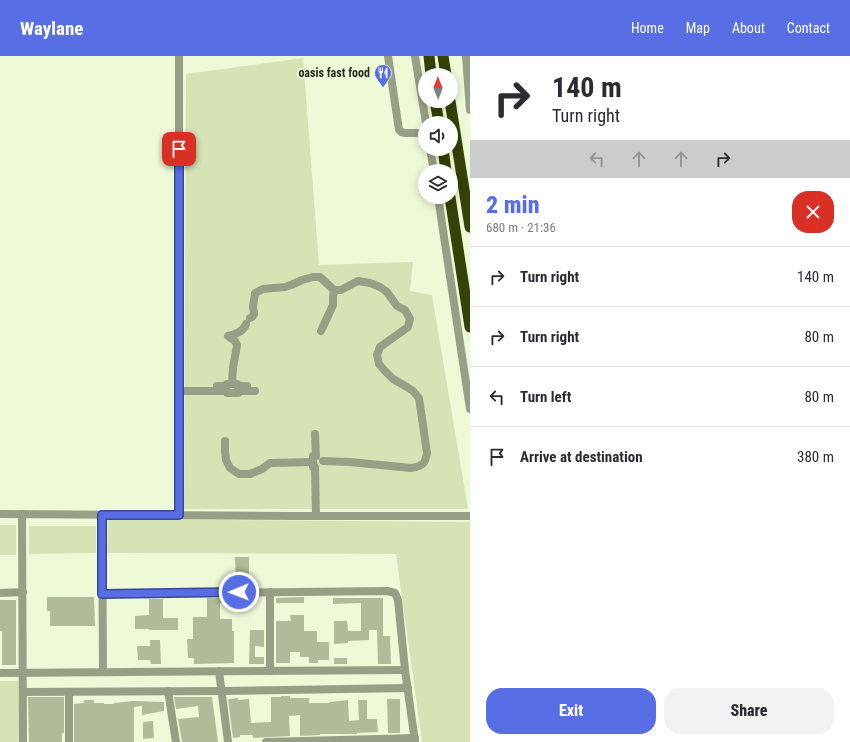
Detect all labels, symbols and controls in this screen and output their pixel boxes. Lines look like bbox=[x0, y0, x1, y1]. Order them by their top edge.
text: Waylane bbox=[20, 17, 83, 40]
text: Home bbox=[631, 20, 664, 36]
text: Map bbox=[686, 20, 710, 36]
text: About bbox=[732, 20, 765, 36]
text: Contact bbox=[787, 20, 830, 36]
restaurant icon: oasis fast food bbox=[373, 63, 393, 88]
place label: oasis fast food bbox=[298, 66, 370, 80]
north arrow bbox=[418, 68, 458, 108]
map controls bbox=[418, 68, 458, 204]
text: 140 m bbox=[552, 71, 622, 104]
icon: right bbox=[486, 72, 538, 124]
text: Turn right bbox=[552, 105, 620, 126]
button: sound bbox=[418, 116, 458, 156]
pin bbox=[162, 132, 196, 166]
icon: arrive bbox=[168, 138, 190, 160]
icon: left bbox=[586, 148, 608, 170]
icon: ahead bbox=[628, 148, 650, 170]
icon: ahead bbox=[670, 148, 692, 170]
icon: right bbox=[712, 148, 734, 170]
button: layers bbox=[418, 164, 458, 204]
text: 2 min bbox=[486, 191, 540, 219]
button: close bbox=[792, 191, 834, 233]
text: 680 m · 21:36 bbox=[486, 220, 556, 235]
icon: right bbox=[486, 266, 508, 288]
text: Turn right bbox=[520, 268, 579, 286]
text: 140 m bbox=[797, 268, 834, 286]
icon: right bbox=[486, 326, 508, 348]
text: Turn right bbox=[520, 328, 579, 346]
text: 80 m bbox=[804, 328, 834, 346]
icon: left bbox=[486, 386, 508, 408]
text: Turn left bbox=[520, 388, 571, 406]
text: 80 m bbox=[804, 388, 834, 406]
icon: arrive bbox=[486, 446, 508, 468]
text: Arrive at destination bbox=[520, 448, 643, 466]
text: 380 m bbox=[797, 448, 834, 466]
position arrow bbox=[218, 571, 260, 613]
button: Exit bbox=[486, 688, 656, 734]
button: Share bbox=[664, 688, 834, 734]

